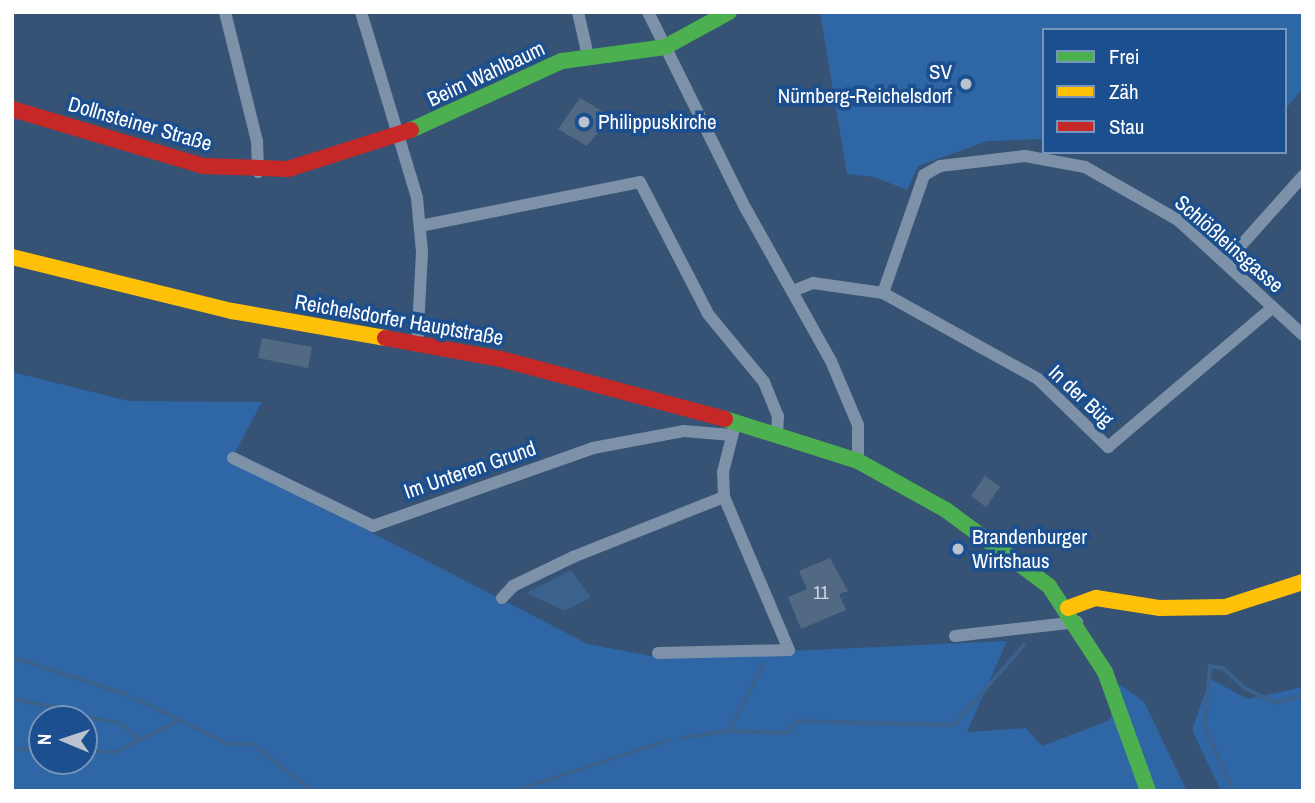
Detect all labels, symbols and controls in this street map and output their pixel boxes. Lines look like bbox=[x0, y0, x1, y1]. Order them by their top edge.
legend bbox=[1042, 28, 1287, 154]
street label: Beim Wahlbaum bbox=[423, 36, 549, 112]
text: Frei bbox=[1109, 42, 1140, 71]
place label: SV Nürnberg-Reichelsdorf bbox=[778, 59, 952, 109]
marker: SV Nürnberg-Reichelsdorf bbox=[958, 76, 974, 92]
text: Zäh bbox=[1109, 77, 1139, 106]
street label: Dollnsteiner Straße bbox=[65, 91, 215, 157]
place label: Philippuskirche bbox=[598, 109, 717, 135]
text: Stau bbox=[1109, 112, 1144, 141]
marker: Philippuskirche bbox=[576, 114, 592, 130]
street label: Schlößleinsgasse bbox=[1169, 190, 1289, 298]
street label: Reichelsdorfer Hauptstraße bbox=[293, 289, 505, 351]
street label: In der Büg bbox=[1043, 360, 1119, 432]
street label: Im Unteren Grund bbox=[401, 436, 539, 504]
place label: Brandenburger Wirtshaus bbox=[972, 524, 1087, 574]
marker: Brandenburger Wirtshaus bbox=[950, 541, 966, 557]
house number: 11 bbox=[813, 582, 829, 604]
north arrow bbox=[28, 705, 98, 775]
text: N bbox=[31, 733, 57, 745]

